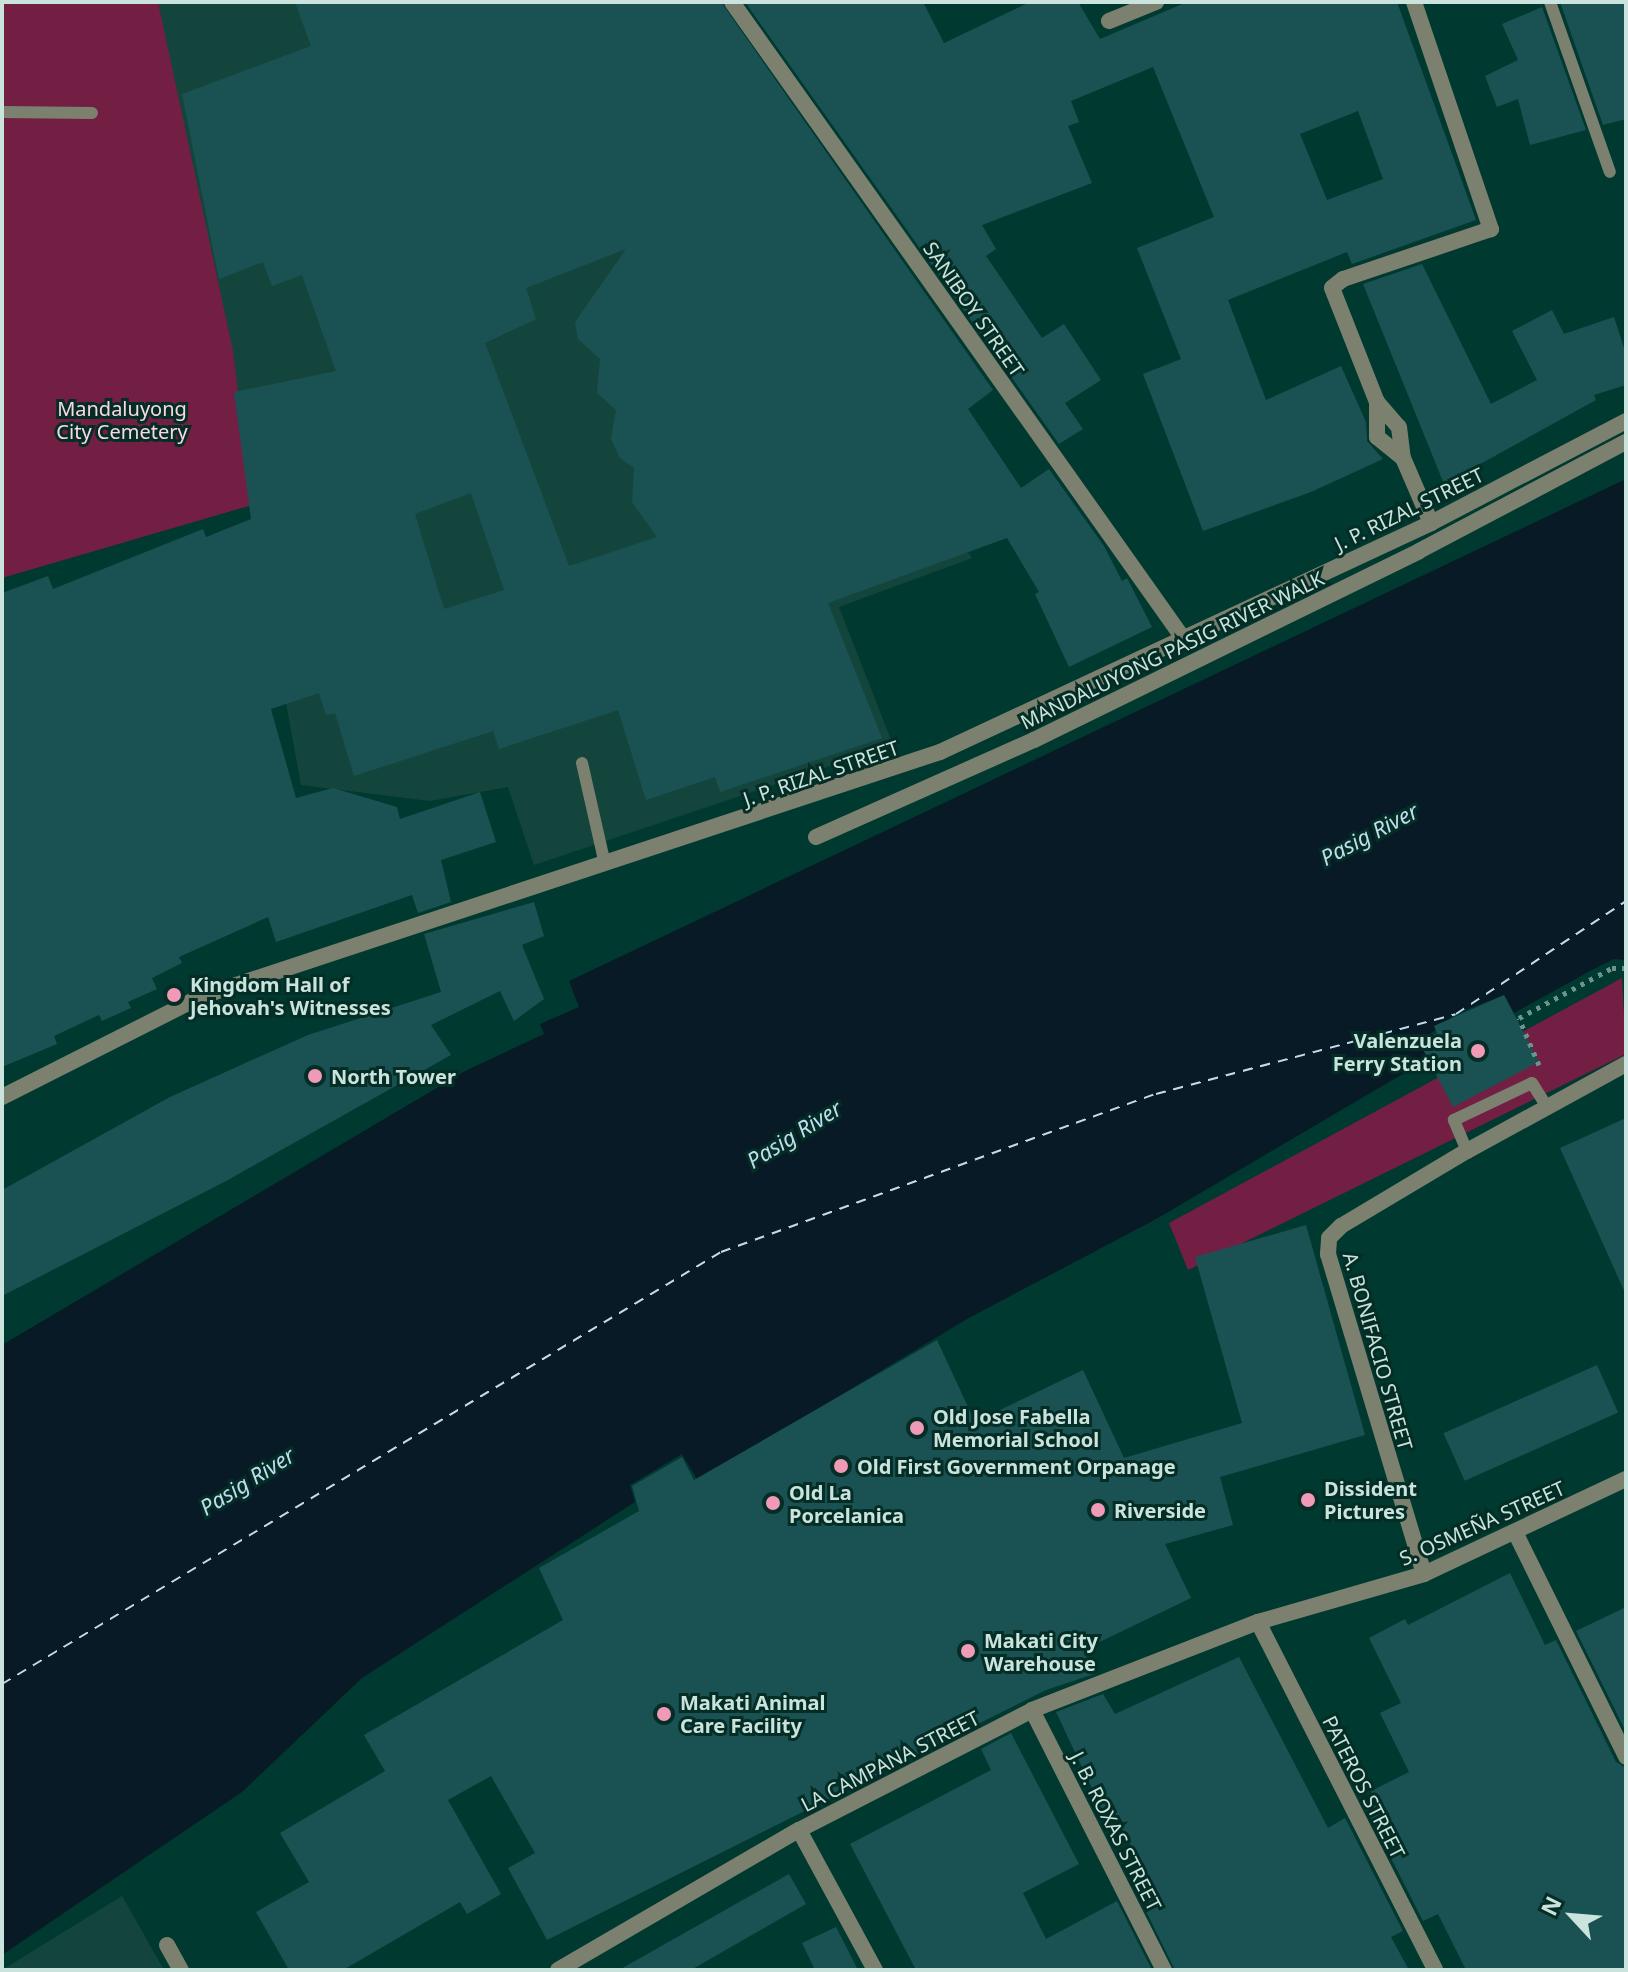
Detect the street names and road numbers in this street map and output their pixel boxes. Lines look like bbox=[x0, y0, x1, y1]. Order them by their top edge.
street label: SANIBOY STREET bbox=[919, 237, 1029, 381]
street label: J. P. RIZAL STREET bbox=[1330, 462, 1488, 556]
street label: MANDALUYONG PASIG RIVER WALK bbox=[1016, 566, 1328, 734]
street label: J. P. RIZAL STREET bbox=[740, 735, 902, 811]
street label: A. BONIFACIO STREET bbox=[1338, 1249, 1418, 1453]
street label: S. OSMEÑA STREET bbox=[1396, 1476, 1568, 1570]
street label: LA CAMPANA STREET bbox=[797, 1706, 983, 1816]
street label: PATEROS STREET bbox=[1318, 1712, 1410, 1862]
street label: J. B. ROXAS STREET bbox=[1065, 1747, 1167, 1915]

